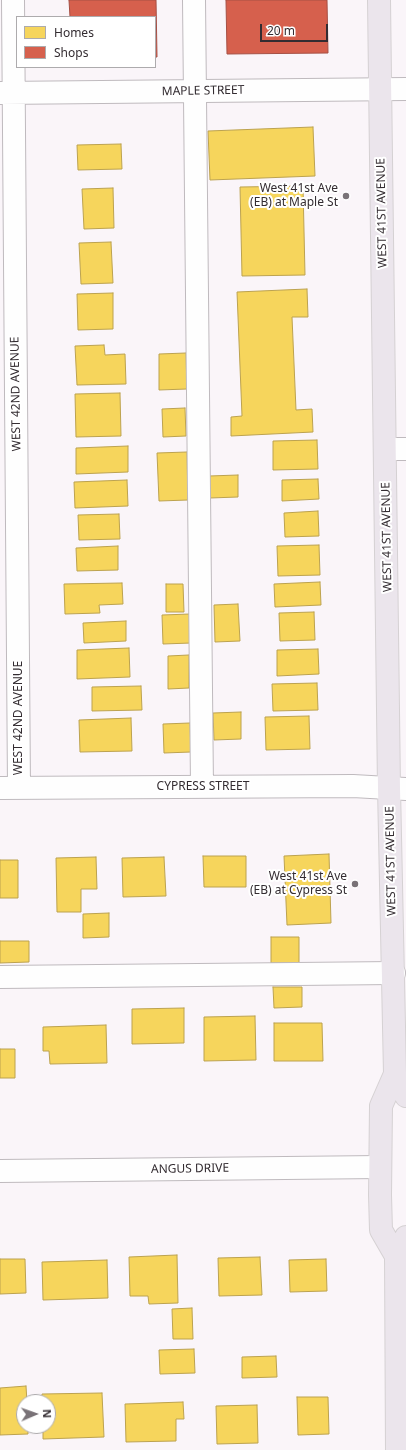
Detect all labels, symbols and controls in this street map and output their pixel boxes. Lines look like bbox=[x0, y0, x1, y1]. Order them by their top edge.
legend bbox=[16, 16, 156, 68]
scale bar bbox=[262, 16, 330, 42]
text: 20 m bbox=[267, 22, 295, 39]
text: Homes bbox=[54, 24, 94, 41]
text: Shops bbox=[54, 44, 88, 61]
street label: MAPLE STREET bbox=[162, 83, 244, 99]
street label: WEST 41ST AVENUE bbox=[374, 158, 390, 268]
place label: West 41st Ave (EB) at Maple St bbox=[250, 182, 338, 210]
marker: West 41st Ave (EB) at Maple St bbox=[341, 191, 351, 201]
street label: WEST 42ND AVENUE bbox=[8, 337, 24, 451]
street label: WEST 41ST AVENUE bbox=[379, 482, 395, 592]
street label: WEST 42ND AVENUE bbox=[12, 661, 26, 775]
street label: CYPRESS STREET bbox=[157, 780, 249, 794]
street label: WEST 41ST AVENUE bbox=[383, 806, 399, 916]
place label: West 41st Ave (EB) at Cypress St bbox=[250, 870, 347, 898]
marker: West 41st Ave (EB) at Cypress St bbox=[350, 879, 360, 889]
street label: ANGUS DRIVE bbox=[151, 1161, 229, 1177]
north arrow bbox=[16, 1394, 56, 1434]
text: N bbox=[40, 1409, 55, 1418]

